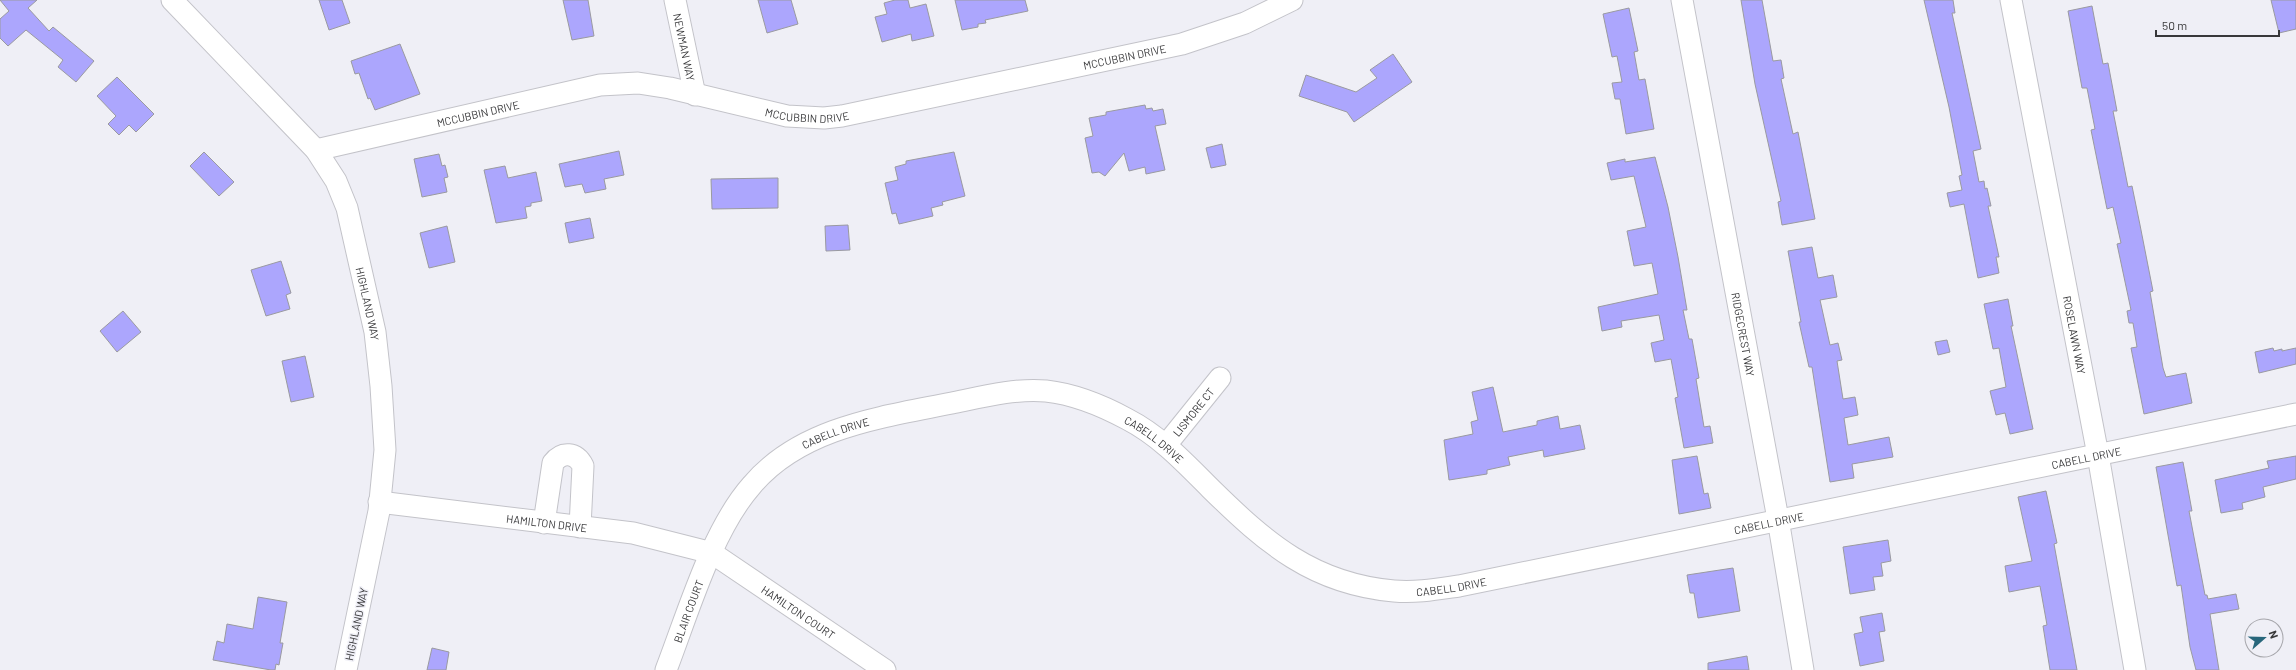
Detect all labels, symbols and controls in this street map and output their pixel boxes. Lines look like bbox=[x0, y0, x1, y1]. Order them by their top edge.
street label: NEWMAN WAY bbox=[671, 12, 698, 82]
scale bar bbox=[2156, 12, 2279, 38]
text: 50 m bbox=[2162, 18, 2187, 32]
street label: MCCUBBIN DRIVE bbox=[1082, 41, 1167, 71]
street label: MCCUBBIN DRIVE bbox=[435, 97, 521, 129]
street label: MCCUBBIN DRIVE bbox=[764, 105, 850, 125]
street label: HIGHLAND WAY bbox=[354, 266, 382, 341]
street label: RIDGECREST WAY bbox=[1730, 291, 1758, 377]
street label: ROSELAWN WAY bbox=[2061, 295, 2089, 375]
street label: LISMORE CT bbox=[1170, 385, 1216, 438]
street label: CABELL DRIVE bbox=[1123, 413, 1187, 466]
street label: CABELL DRIVE bbox=[799, 414, 871, 451]
street label: CABELL DRIVE bbox=[2050, 444, 2123, 471]
street label: CABELL DRIVE bbox=[1733, 509, 1805, 536]
street label: HAMILTON DRIVE bbox=[505, 511, 588, 534]
street label: CABELL DRIVE bbox=[1416, 574, 1488, 598]
street label: BLAIR COURT bbox=[670, 578, 705, 644]
street label: HAMILTON COURT bbox=[759, 582, 838, 641]
street label: HIGHLAND WAY bbox=[342, 586, 370, 662]
north arrow bbox=[2244, 618, 2284, 658]
text: N bbox=[2267, 629, 2281, 640]

